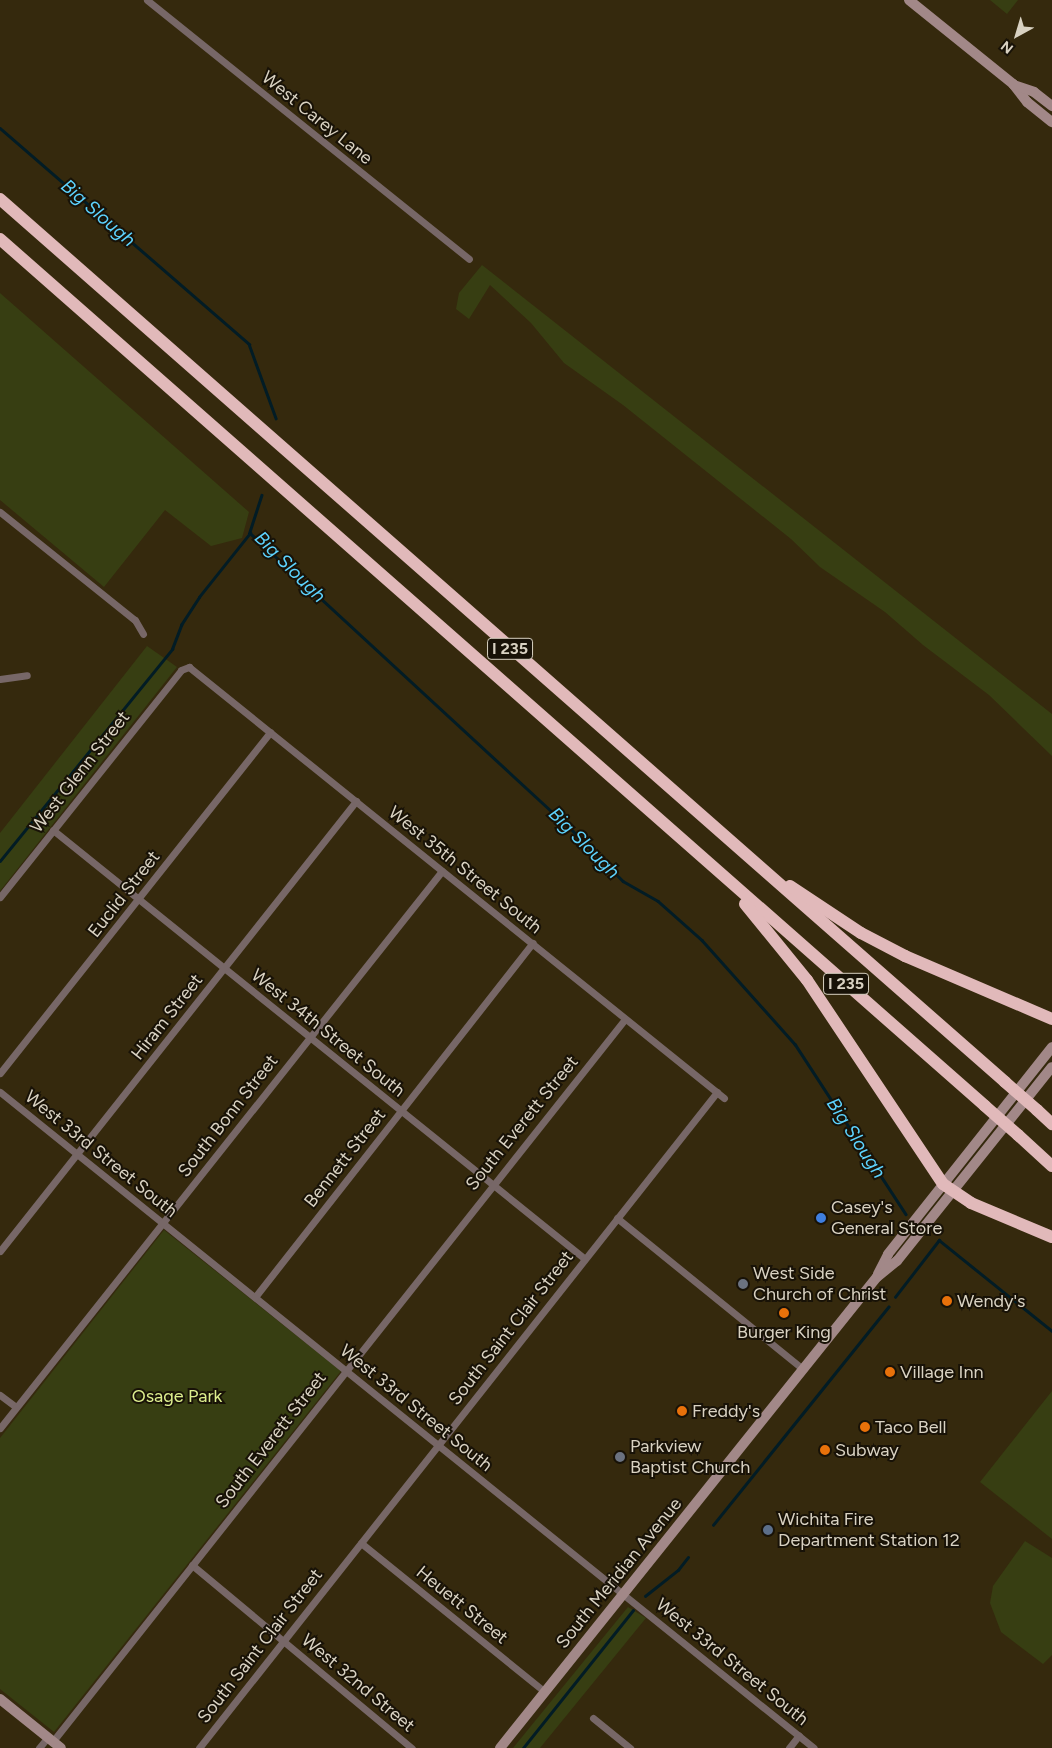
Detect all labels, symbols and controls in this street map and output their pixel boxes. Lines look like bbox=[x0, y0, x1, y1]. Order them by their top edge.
north arrow bbox=[992, 10, 1042, 60]
text: N bbox=[998, 37, 1017, 57]
street label: West Carey Lane bbox=[257, 67, 377, 169]
water label: Big Slough bbox=[56, 175, 140, 251]
water label: Big Slough bbox=[250, 527, 330, 607]
road number: I 235 bbox=[486, 636, 534, 662]
street label: West Glenn Street bbox=[26, 707, 134, 837]
street label: West 35th Street South bbox=[384, 802, 546, 938]
water label: Big Slough bbox=[544, 803, 624, 883]
street label: Euclid Street bbox=[83, 846, 165, 942]
street label: West 34th Street South bbox=[247, 964, 409, 1102]
street label: Hiram Street bbox=[127, 970, 207, 1064]
road number: I 235 bbox=[822, 971, 870, 998]
street label: South Bonn Street bbox=[174, 1051, 282, 1181]
street label: South Everett Street bbox=[461, 1051, 583, 1195]
street label: West 33rd Street South bbox=[20, 1086, 182, 1222]
water label: Big Slough bbox=[822, 1094, 890, 1182]
street label: Bennett Street bbox=[300, 1104, 390, 1212]
place label: Casey's General Store bbox=[831, 1197, 942, 1240]
marker: Casey's General Store bbox=[815, 1212, 827, 1224]
street label: South Saint Clair Street bbox=[444, 1247, 578, 1409]
place label: West Side Church of Christ bbox=[753, 1263, 886, 1306]
marker: West Side Church of Christ bbox=[737, 1278, 749, 1290]
place label: Wendy's bbox=[957, 1290, 1025, 1312]
marker: Wendy's bbox=[941, 1295, 953, 1307]
marker: Burger King bbox=[778, 1307, 790, 1319]
place label: Burger King bbox=[737, 1321, 831, 1343]
street label: West 33rd Street South bbox=[335, 1340, 497, 1476]
place label: Village Inn bbox=[900, 1361, 984, 1383]
marker: Village Inn bbox=[884, 1366, 896, 1378]
street label: South Everett Street bbox=[211, 1368, 331, 1512]
park label: Osage Park bbox=[132, 1385, 222, 1407]
place label: Freddy's bbox=[692, 1400, 760, 1422]
marker: Freddy's bbox=[676, 1405, 688, 1417]
place label: Taco Bell bbox=[875, 1416, 946, 1438]
marker: Taco Bell bbox=[859, 1421, 871, 1433]
place label: Parkview Baptist Church bbox=[630, 1436, 750, 1478]
place label: Subway bbox=[835, 1439, 899, 1461]
marker: Subway bbox=[819, 1444, 831, 1456]
marker: Parkview Baptist Church bbox=[614, 1451, 626, 1463]
street label: South Meridian Avenue bbox=[552, 1493, 686, 1653]
place label: Wichita Fire Department Station 12 bbox=[778, 1509, 960, 1552]
marker: Wichita Fire Department Station 12 bbox=[762, 1524, 774, 1536]
street label: Heuett Street bbox=[412, 1561, 512, 1649]
street label: South Saint Clair Street bbox=[193, 1565, 327, 1727]
street label: West 33rd Street South bbox=[651, 1594, 813, 1730]
street label: West 32nd Street bbox=[297, 1629, 419, 1737]

